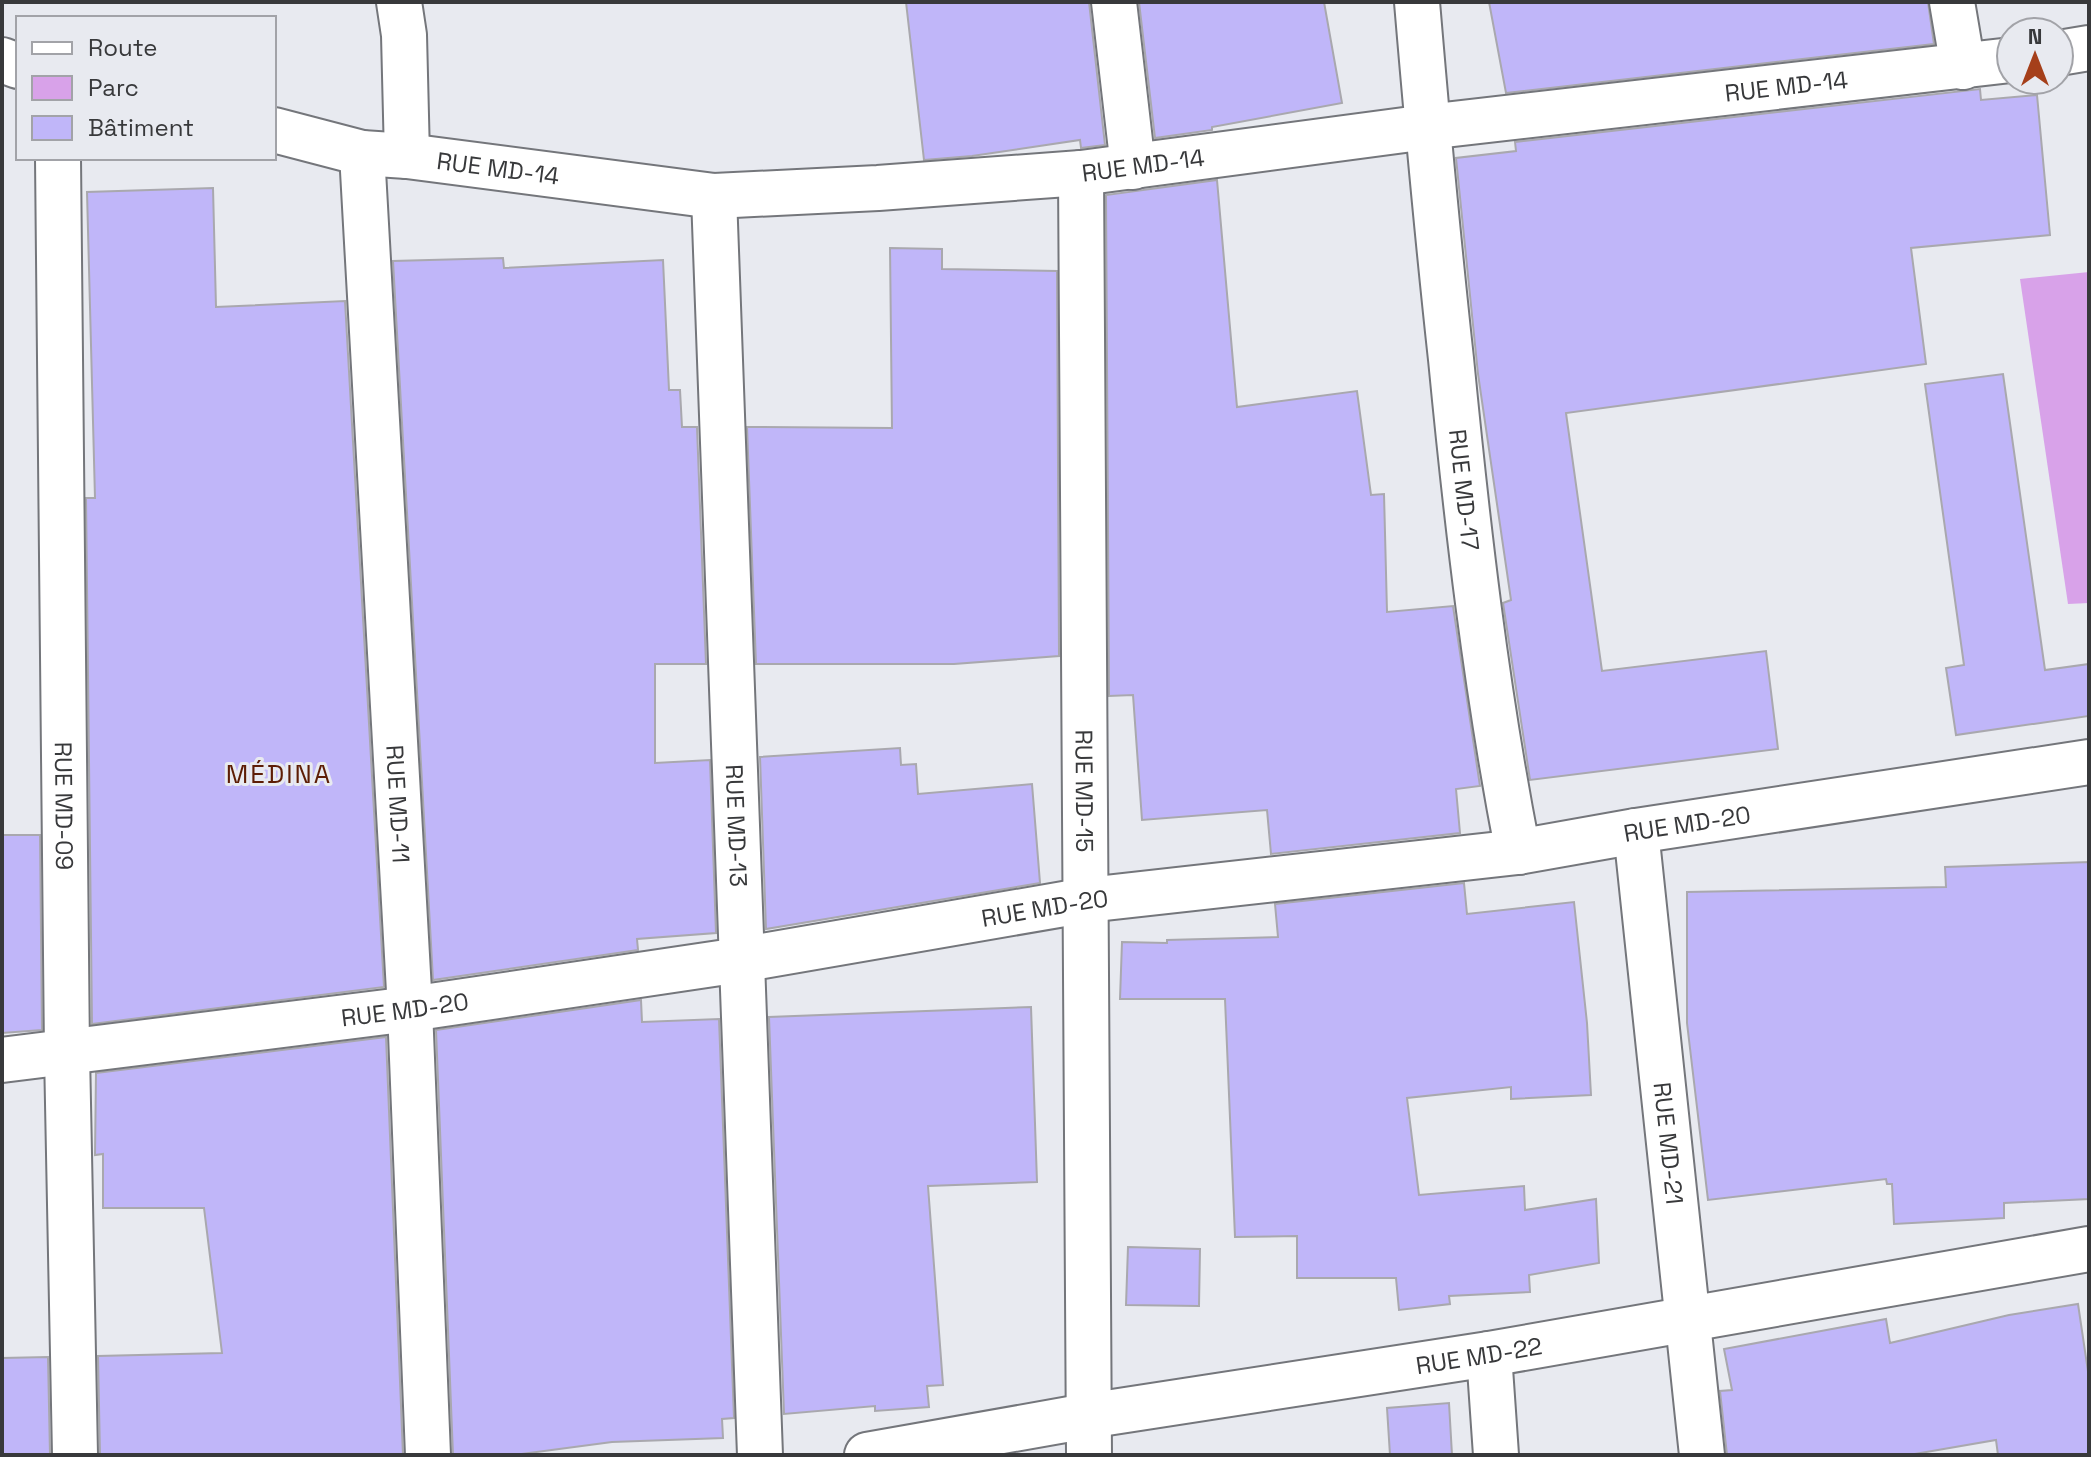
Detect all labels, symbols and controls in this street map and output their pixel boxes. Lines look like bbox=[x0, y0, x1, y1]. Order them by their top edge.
legend bbox=[16, 16, 276, 160]
north arrow bbox=[1995, 16, 2075, 96]
text: N bbox=[2028, 22, 2042, 50]
text: Route bbox=[88, 32, 157, 63]
street label: RUE MD-14 bbox=[1723, 63, 1849, 108]
text: Parc bbox=[88, 72, 139, 103]
text: Bâtiment bbox=[88, 112, 194, 143]
street label: RUE MD-14 bbox=[1080, 141, 1206, 188]
street label: RUE MD-14 bbox=[435, 145, 561, 191]
street label: RUE MD-17 bbox=[1443, 427, 1487, 552]
street label: RUE MD-15 bbox=[1069, 729, 1101, 853]
street label: RUE MD-09 bbox=[48, 742, 81, 870]
street label: RUE MD-11 bbox=[380, 744, 417, 864]
district label: MÉDINA bbox=[226, 757, 332, 791]
street label: RUE MD-13 bbox=[719, 764, 755, 888]
street label: RUE MD-20 bbox=[1621, 798, 1753, 848]
street label: RUE MD-20 bbox=[979, 882, 1110, 934]
street label: RUE MD-20 bbox=[339, 985, 471, 1033]
street label: RUE MD-21 bbox=[1647, 1080, 1691, 1206]
street label: RUE MD-22 bbox=[1414, 1330, 1544, 1381]

